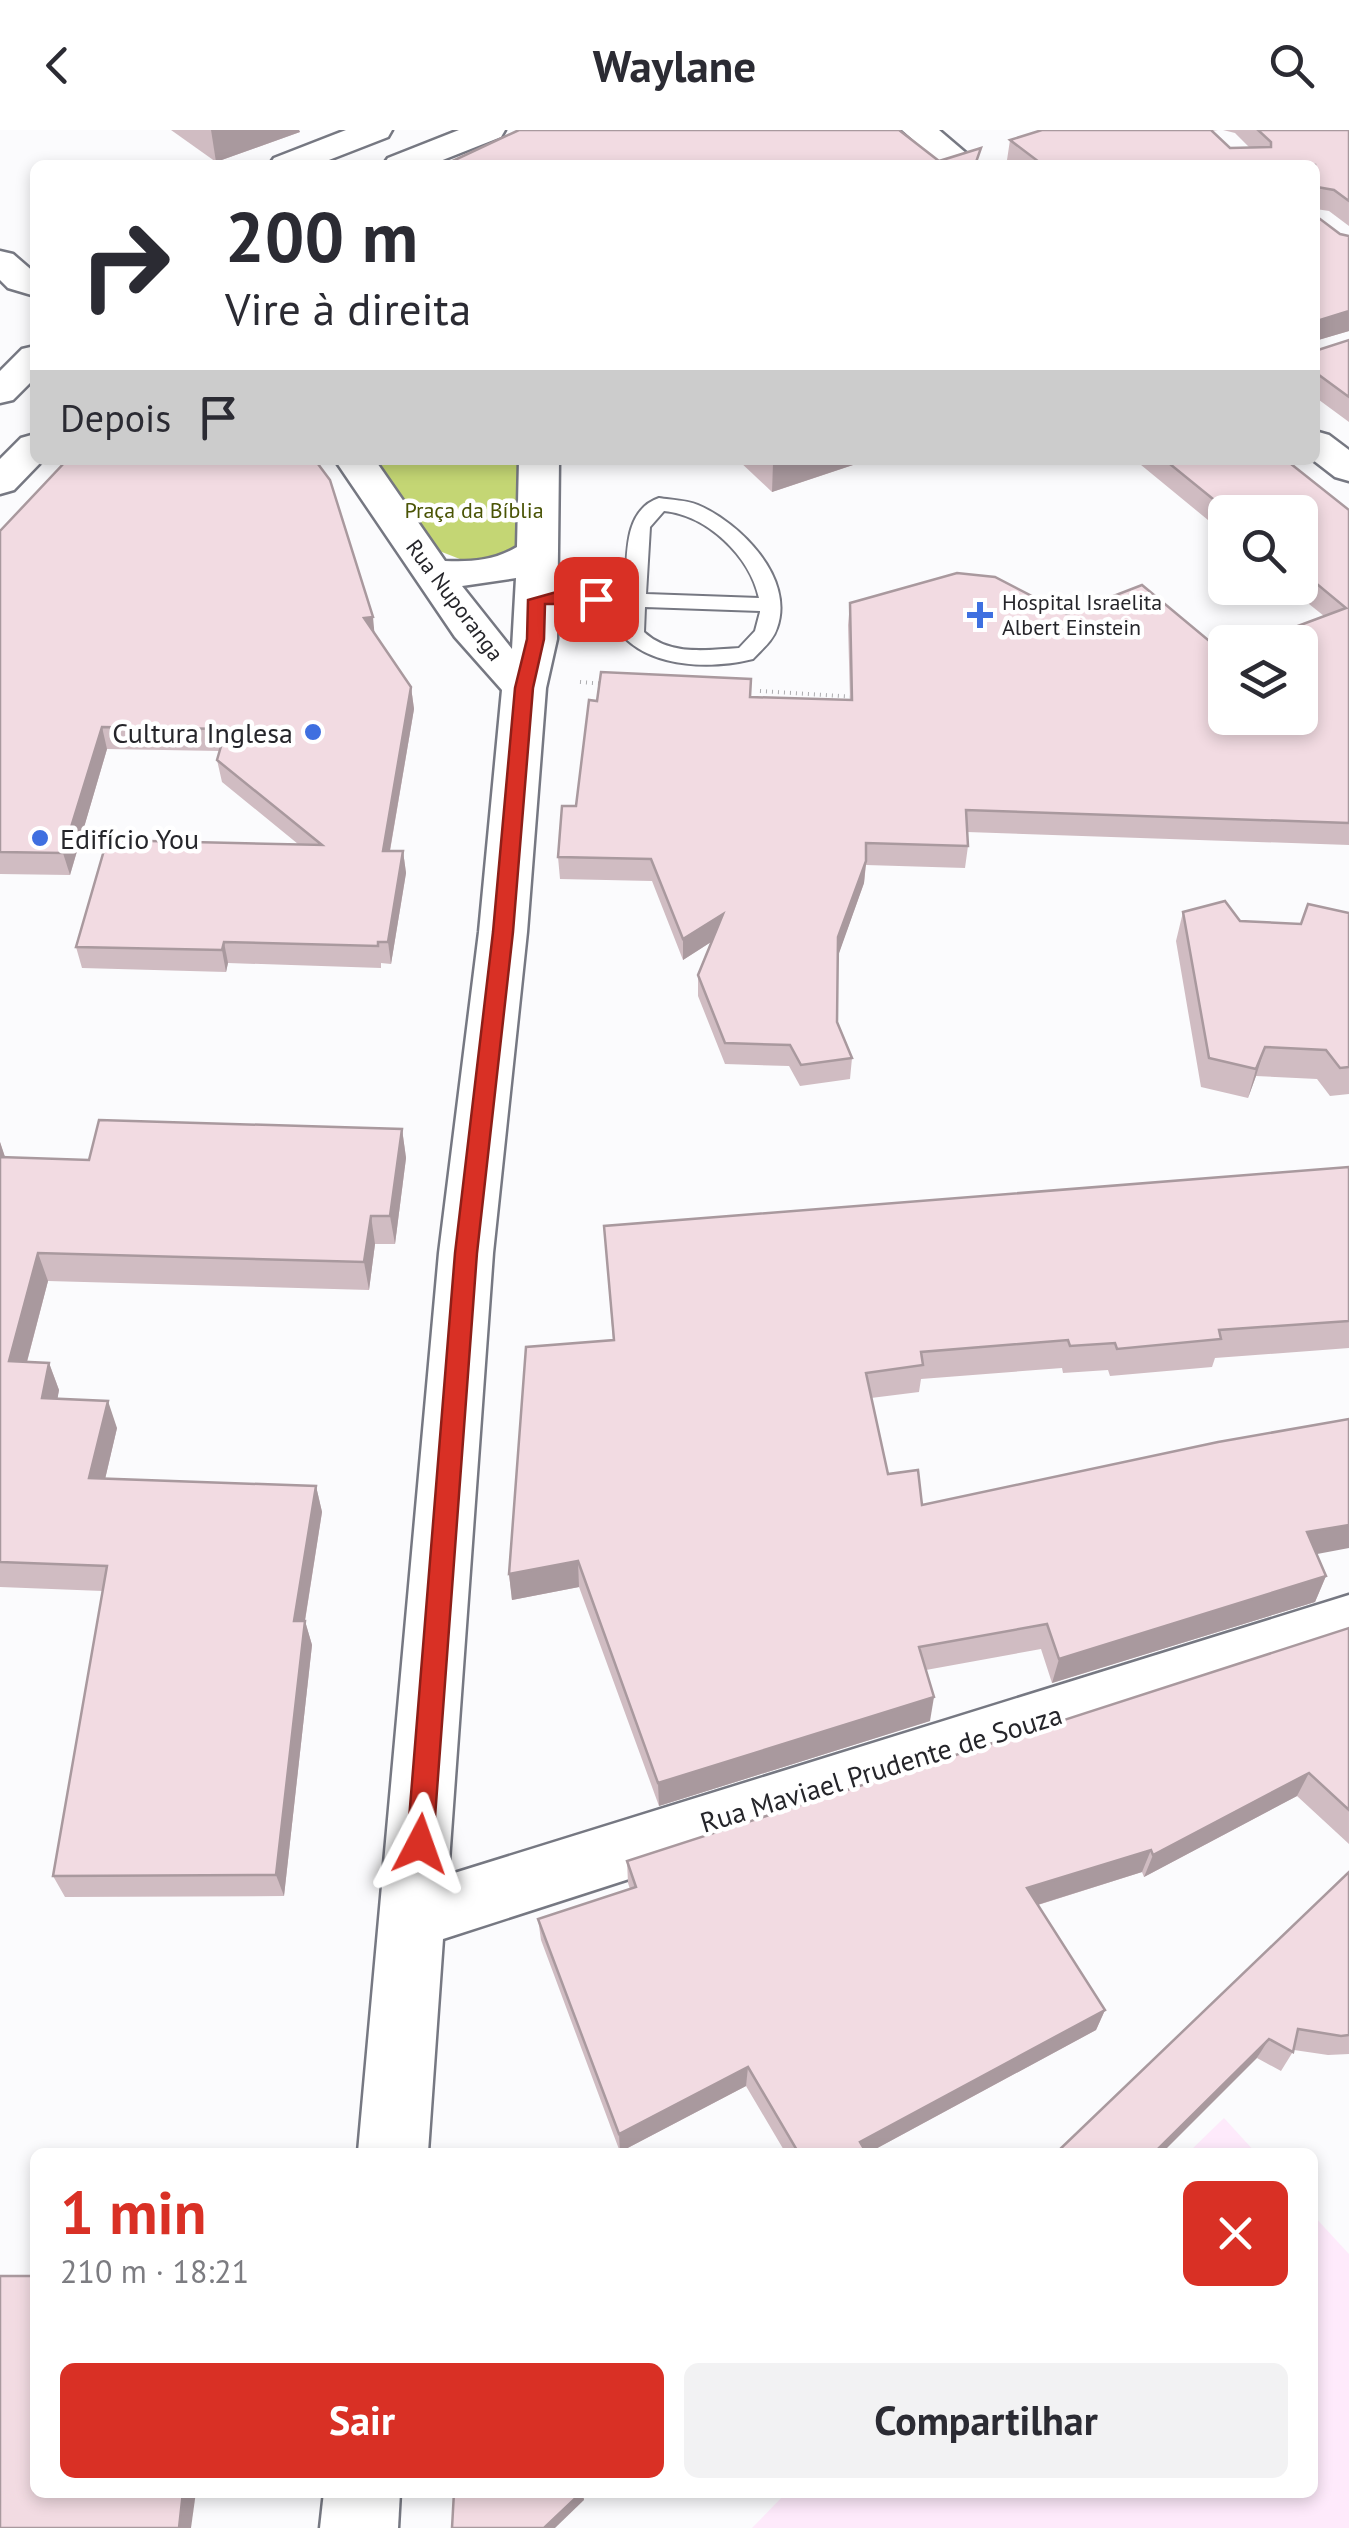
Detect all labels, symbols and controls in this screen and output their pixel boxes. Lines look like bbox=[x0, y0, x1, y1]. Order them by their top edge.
text: Waylane bbox=[593, 36, 756, 94]
icon: back bbox=[30, 38, 85, 93]
icon: search bbox=[1264, 38, 1319, 93]
text: 200 m bbox=[225, 191, 418, 281]
icon: right bbox=[60, 200, 190, 330]
text: Vire à direita bbox=[225, 279, 471, 337]
icon: arrive bbox=[191, 390, 246, 445]
text: Depois bbox=[60, 393, 171, 442]
map controls bbox=[1208, 495, 1318, 735]
button: search bbox=[1208, 495, 1318, 605]
park label: Praça da Bíblia bbox=[404, 496, 544, 524]
street label: Rua Nuporanga bbox=[400, 534, 510, 666]
pin bbox=[554, 557, 639, 642]
icon: arrive bbox=[569, 572, 624, 627]
place label: Hospital Israelita Albert Einstein bbox=[1002, 588, 1162, 641]
marker: Hospital Israelita Albert Einstein bbox=[967, 602, 993, 628]
button: layers bbox=[1208, 625, 1318, 735]
place label: Cultura Inglesa bbox=[112, 714, 293, 751]
marker: Cultura Inglesa bbox=[302, 721, 324, 743]
place label: Edifício You bbox=[60, 820, 199, 857]
marker: Edifício You bbox=[29, 827, 51, 849]
street label: Rua Maviael Prudente de Souza bbox=[696, 1695, 1066, 1841]
position arrow bbox=[368, 1792, 472, 1896]
text: 1 min bbox=[60, 2173, 206, 2251]
button: close bbox=[1183, 2181, 1288, 2286]
text: 210 m · 18:21 bbox=[60, 2250, 249, 2292]
button: Sair bbox=[60, 2363, 664, 2478]
button: Compartilhar bbox=[684, 2363, 1288, 2478]

